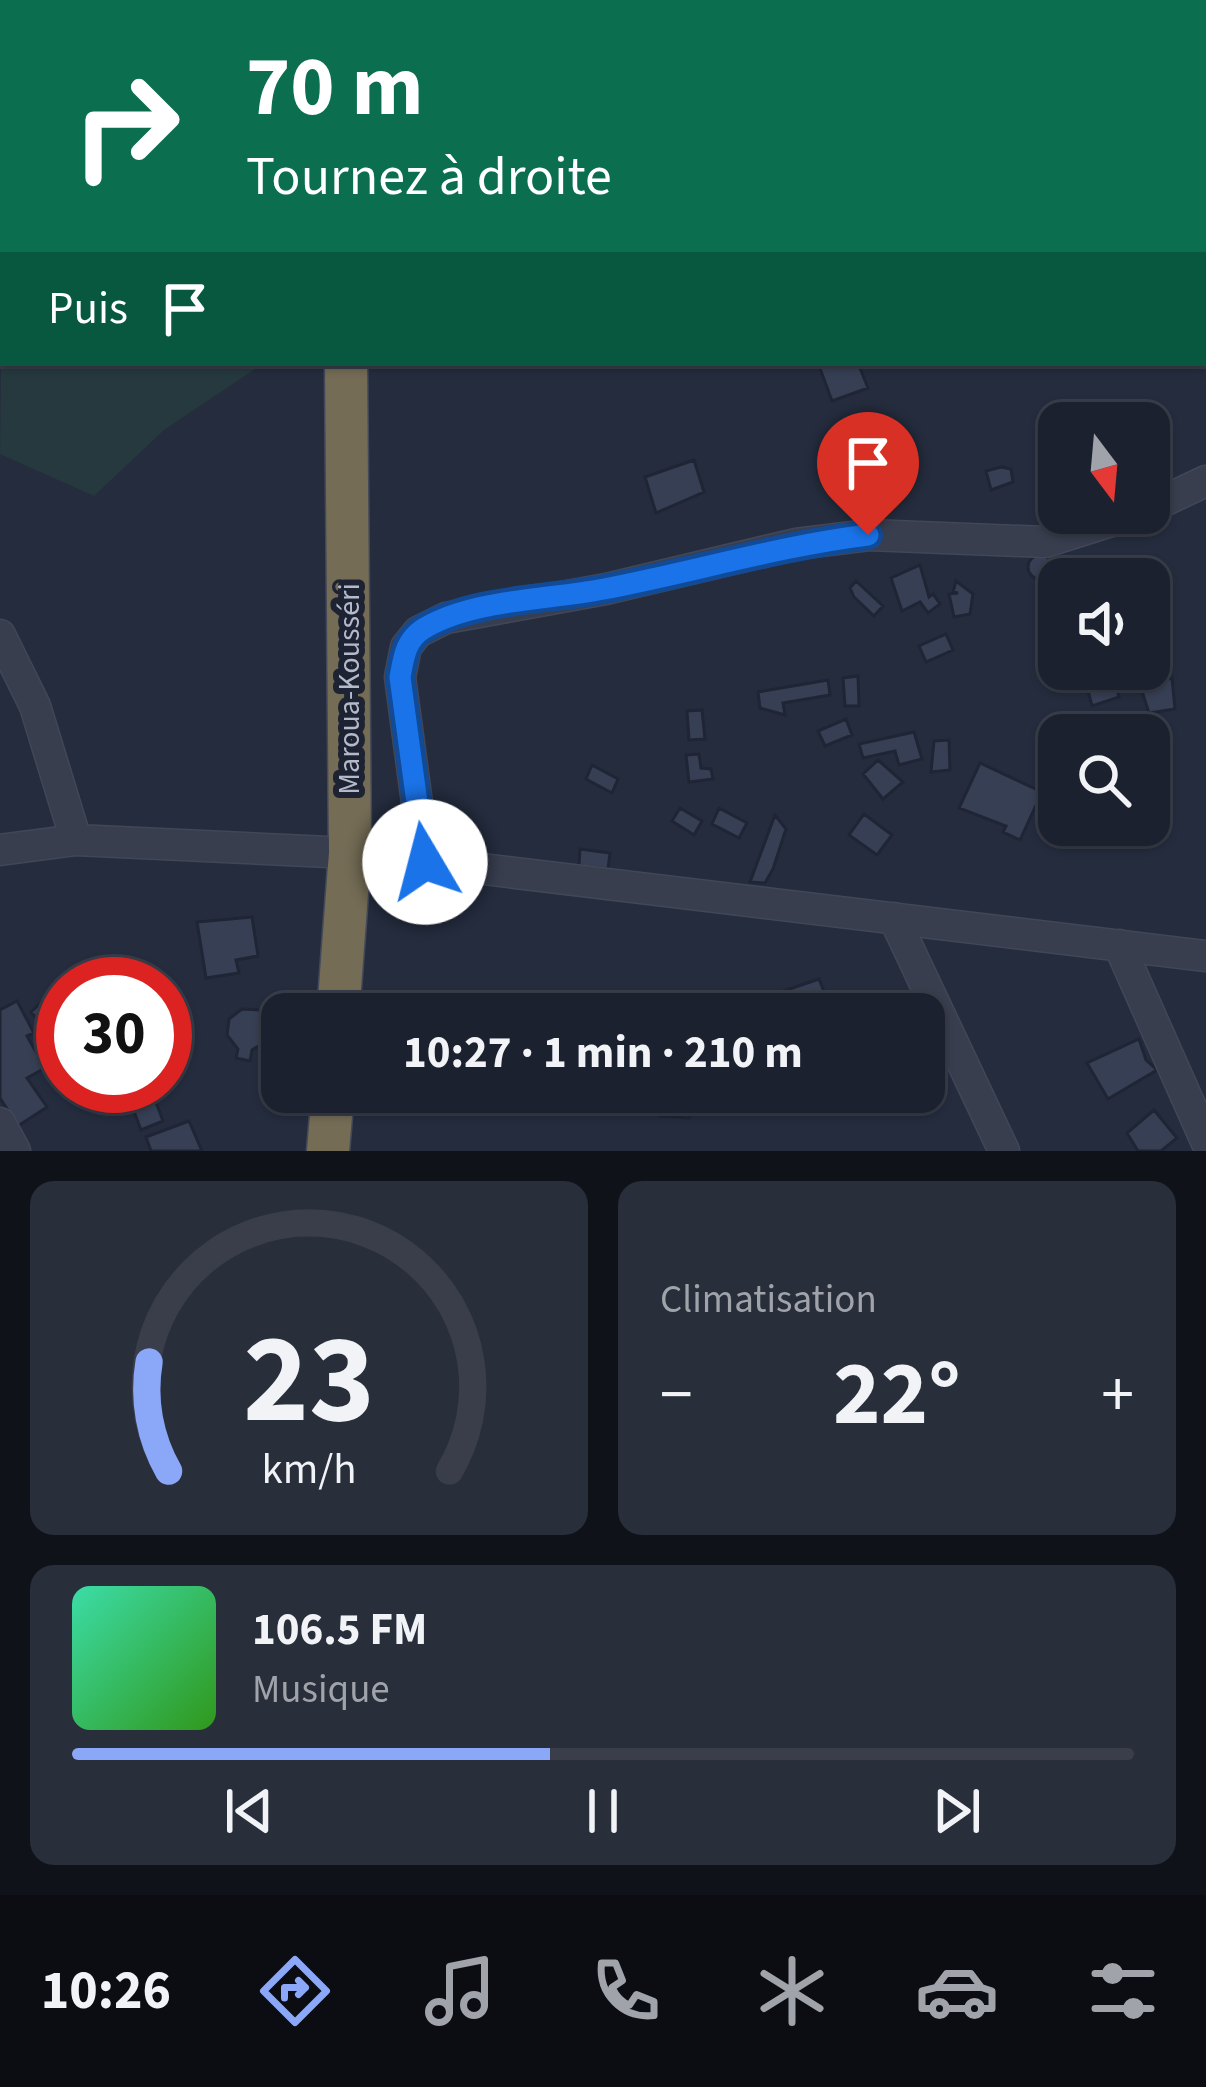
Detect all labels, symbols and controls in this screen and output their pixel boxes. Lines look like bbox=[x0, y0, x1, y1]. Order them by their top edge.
text: 70 m bbox=[246, 28, 424, 148]
icon: right bbox=[48, 48, 204, 204]
text: Tournez à droite bbox=[246, 139, 612, 216]
icon: arrive bbox=[152, 276, 218, 342]
text: Puis bbox=[48, 277, 128, 341]
north arrow bbox=[1038, 402, 1170, 534]
map controls bbox=[1038, 402, 1170, 846]
pin bbox=[817, 412, 919, 535]
icon: arrive bbox=[835, 430, 901, 496]
button: sound bbox=[1038, 558, 1170, 690]
street label: Maroua-Kousséri bbox=[328, 583, 371, 795]
button: search bbox=[1038, 714, 1170, 846]
position arrow bbox=[362, 799, 488, 925]
speed limit sign: 30 bbox=[36, 957, 192, 1113]
text: 10:27 · 1 min · 210 m bbox=[403, 1021, 803, 1085]
text: Climatisation bbox=[660, 1272, 877, 1328]
text: 23 bbox=[243, 1292, 375, 1470]
text: 22° bbox=[833, 1331, 961, 1459]
text: − bbox=[660, 1348, 693, 1442]
text: + bbox=[1101, 1348, 1134, 1442]
text: km/h bbox=[261, 1439, 357, 1500]
text: 106.5 FM bbox=[252, 1598, 427, 1662]
text: Musique bbox=[252, 1662, 390, 1718]
icon: previous bbox=[216, 1778, 282, 1844]
icon: pause bbox=[570, 1778, 636, 1844]
icon: next bbox=[924, 1778, 990, 1844]
icon: directions bbox=[253, 1949, 337, 2033]
icon: music bbox=[418, 1949, 502, 2033]
icon: phone bbox=[584, 1949, 668, 2033]
icon: climate bbox=[750, 1949, 834, 2033]
icon: car bbox=[915, 1949, 999, 2033]
icon: filters bbox=[1081, 1949, 1165, 2033]
text: 10:26 bbox=[41, 1953, 171, 2030]

